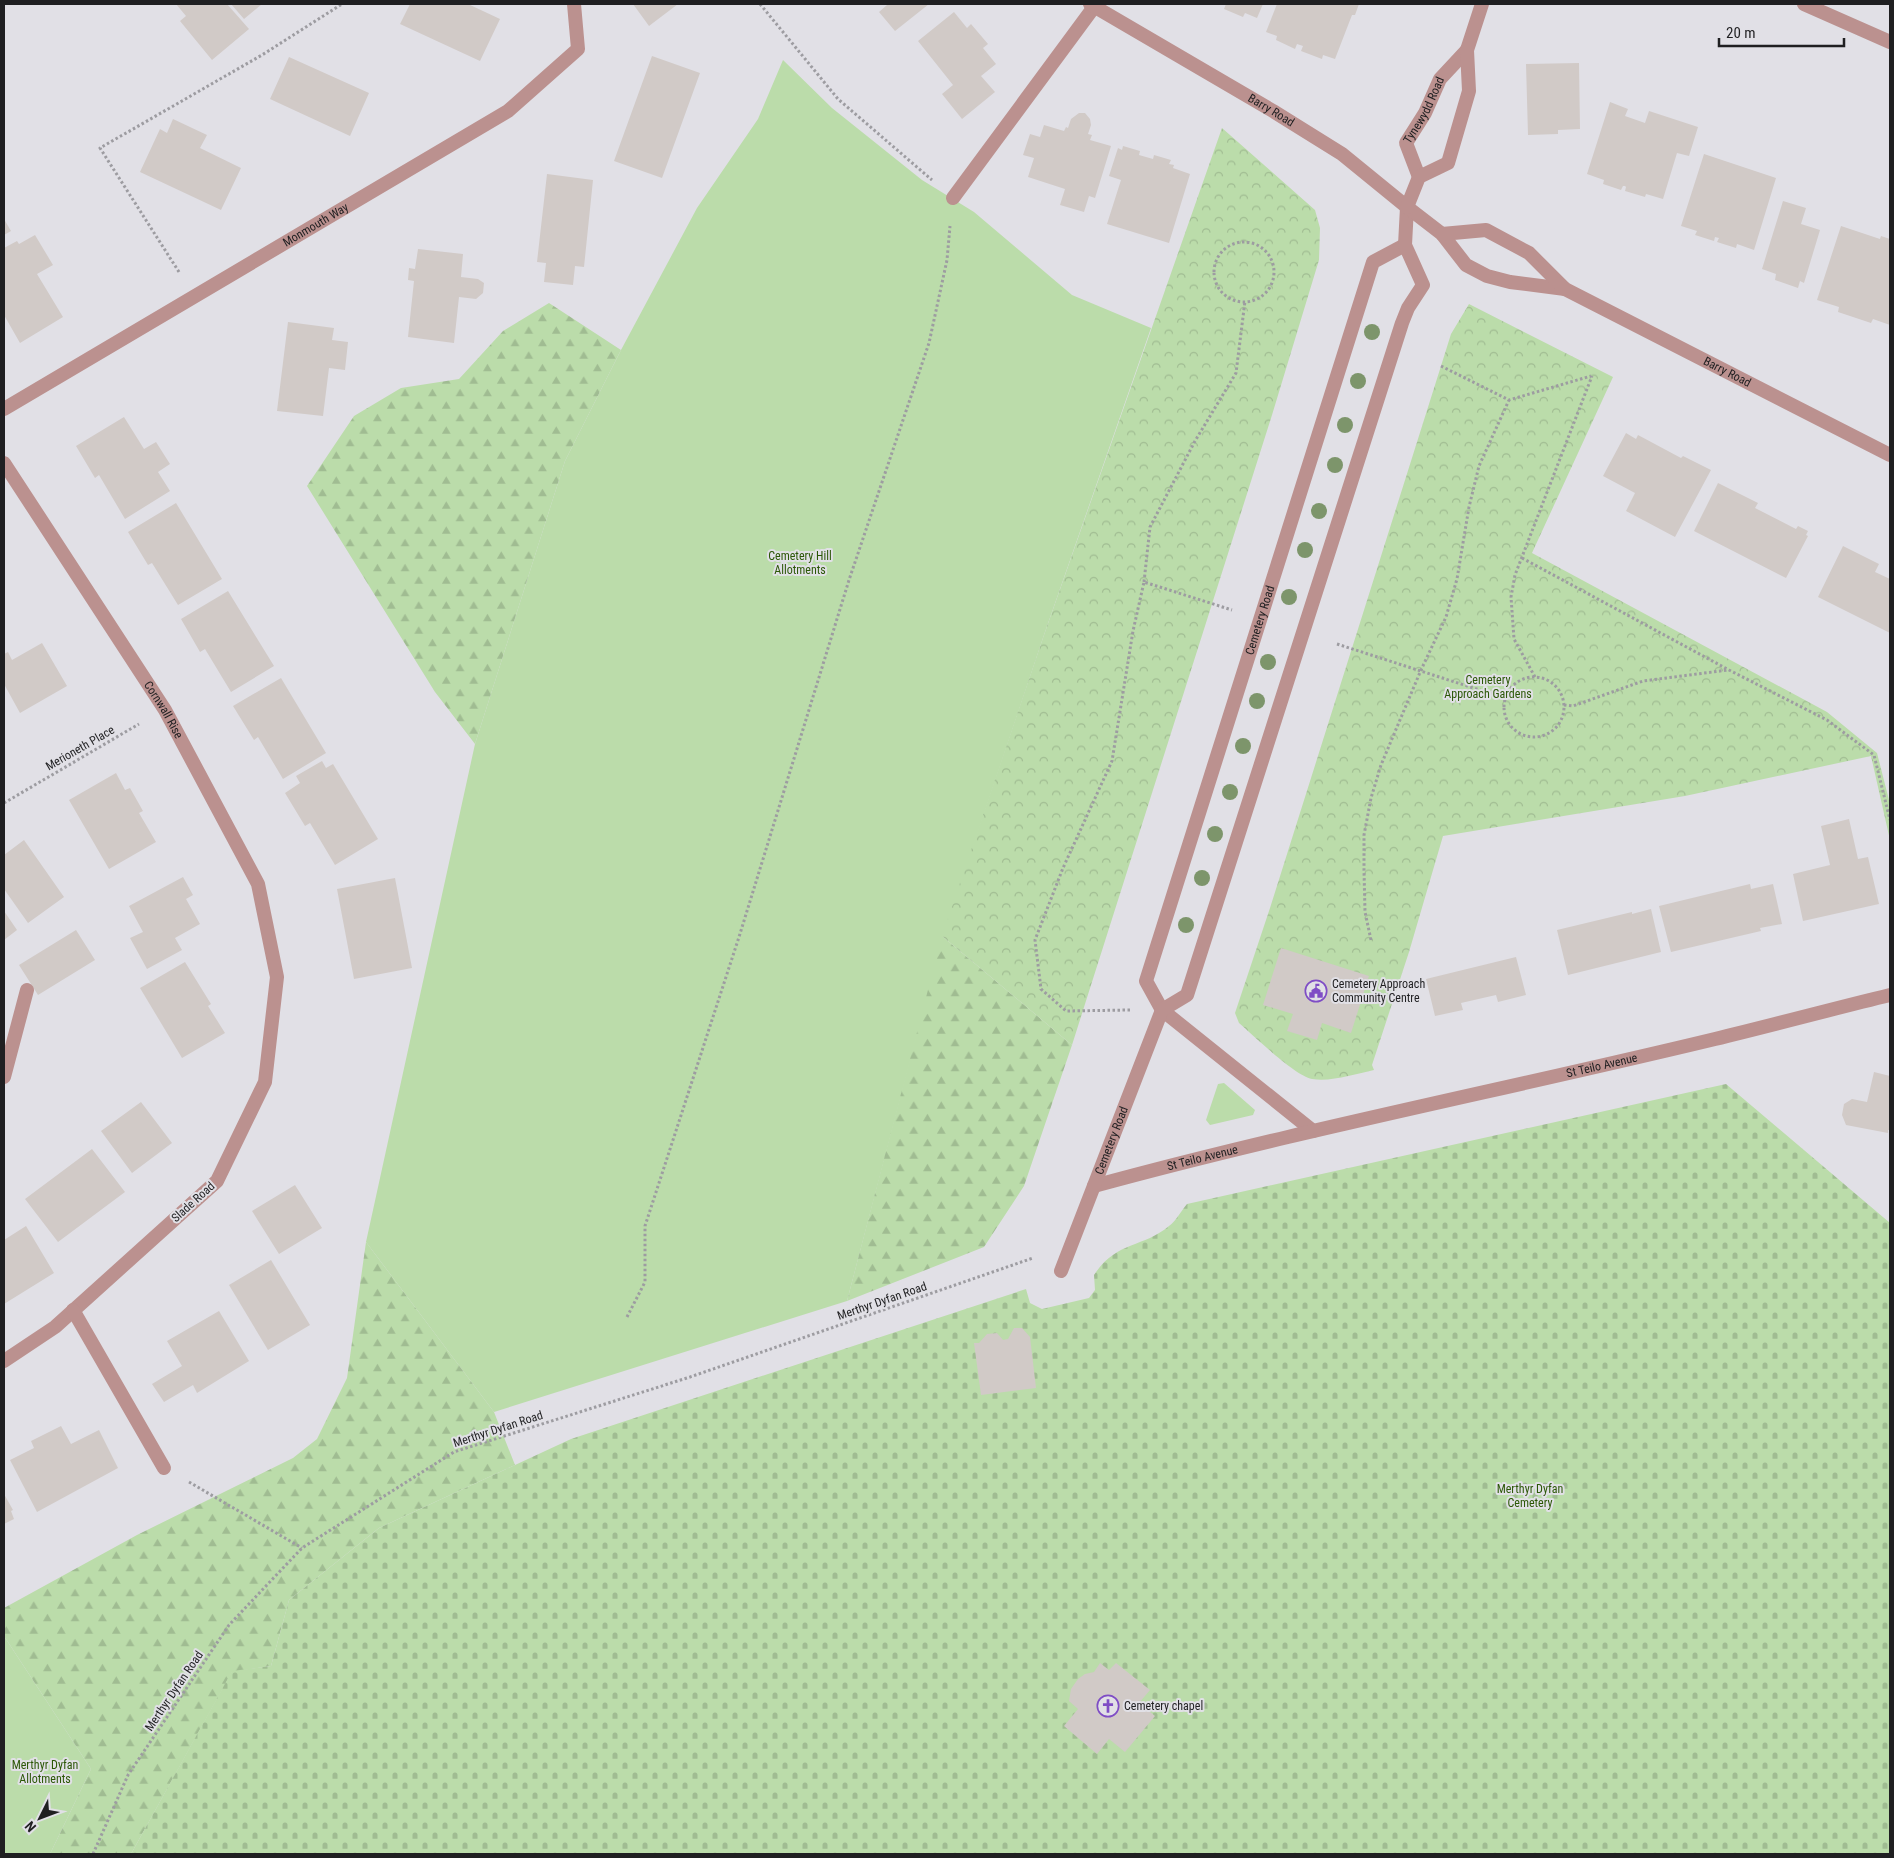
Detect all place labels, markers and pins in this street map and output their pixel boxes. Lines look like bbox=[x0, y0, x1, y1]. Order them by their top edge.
place label: Cemetery Approach Community Centre bbox=[1332, 977, 1425, 1005]
public building icon: Cemetery Approach Community Centre bbox=[1304, 979, 1328, 1003]
church icon: Cemetery chapel bbox=[1096, 1694, 1120, 1718]
place label: Cemetery chapel bbox=[1124, 1699, 1203, 1713]

